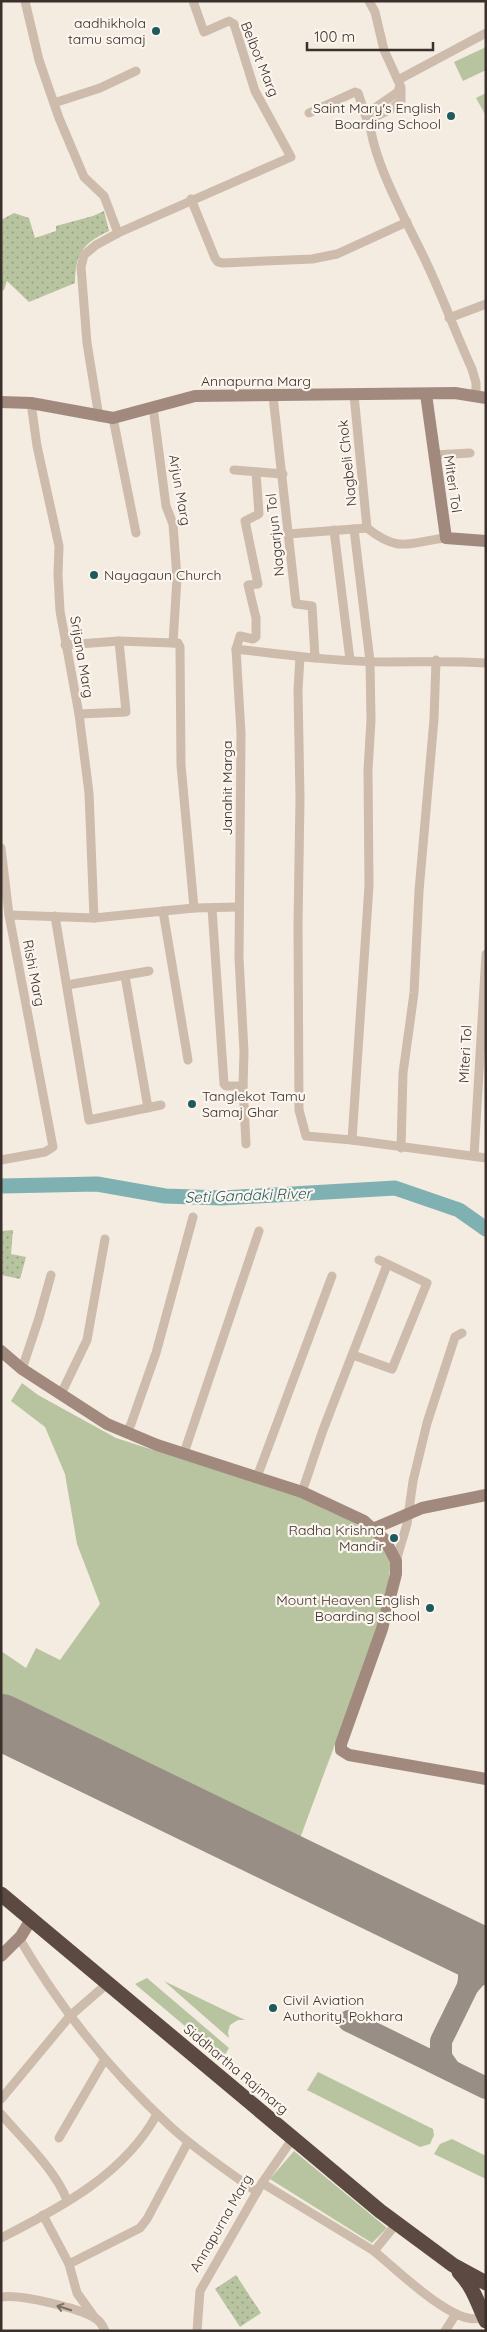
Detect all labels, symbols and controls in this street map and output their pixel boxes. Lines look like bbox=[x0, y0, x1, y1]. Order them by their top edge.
place label: aadhikhola tamu samaj bbox=[68, 14, 146, 48]
street label: Belbot Marg bbox=[237, 19, 283, 99]
scale bar bbox=[307, 20, 433, 52]
marker: aadhikhola tamu samaj bbox=[150, 25, 162, 37]
text: 100 m bbox=[314, 27, 355, 46]
place label: Saint Mary's English Boarding School bbox=[313, 99, 441, 133]
marker: Saint Mary's English Boarding School bbox=[445, 110, 457, 122]
street label: Annapurna Marg bbox=[201, 372, 311, 390]
street label: Nagbeli Chok bbox=[334, 419, 360, 507]
street label: Arjun Marg bbox=[165, 453, 195, 527]
street label: Miteri Tol bbox=[440, 454, 466, 514]
street label: Nagarjun Tol bbox=[262, 493, 288, 577]
place label: Nayagaun Church bbox=[104, 566, 221, 584]
marker: Nayagaun Church bbox=[88, 569, 100, 581]
street label: Srijana Marg bbox=[66, 615, 98, 699]
street label: Janahit Marga bbox=[218, 741, 236, 835]
street label: Rishi Marg bbox=[19, 938, 49, 1008]
street label: Miteri Tol bbox=[454, 1025, 476, 1083]
place label: Tanglekot Tamu Samaj Ghar bbox=[202, 1087, 306, 1121]
marker: Tanglekot Tamu Samaj Ghar bbox=[186, 1098, 198, 1110]
water label: Seti Gandaki River bbox=[184, 1183, 314, 1207]
place label: Radha Krishna Mandir bbox=[289, 1521, 385, 1555]
marker: Radha Krishna Mandir bbox=[388, 1532, 400, 1544]
place label: Mount Heaven English Boarding school bbox=[276, 1591, 420, 1625]
marker: Mount Heaven English Boarding school bbox=[424, 1602, 436, 1614]
place label: Civil Aviation Authority, Pokhara bbox=[283, 1991, 403, 2025]
marker: Civil Aviation Authority, Pokhara bbox=[267, 2002, 279, 2014]
street label: Siddhartha Rajmarg bbox=[180, 2020, 292, 2118]
street label: Annapurna Marg bbox=[186, 2171, 256, 2275]
one-way arrow bbox=[57, 2303, 72, 2312]

